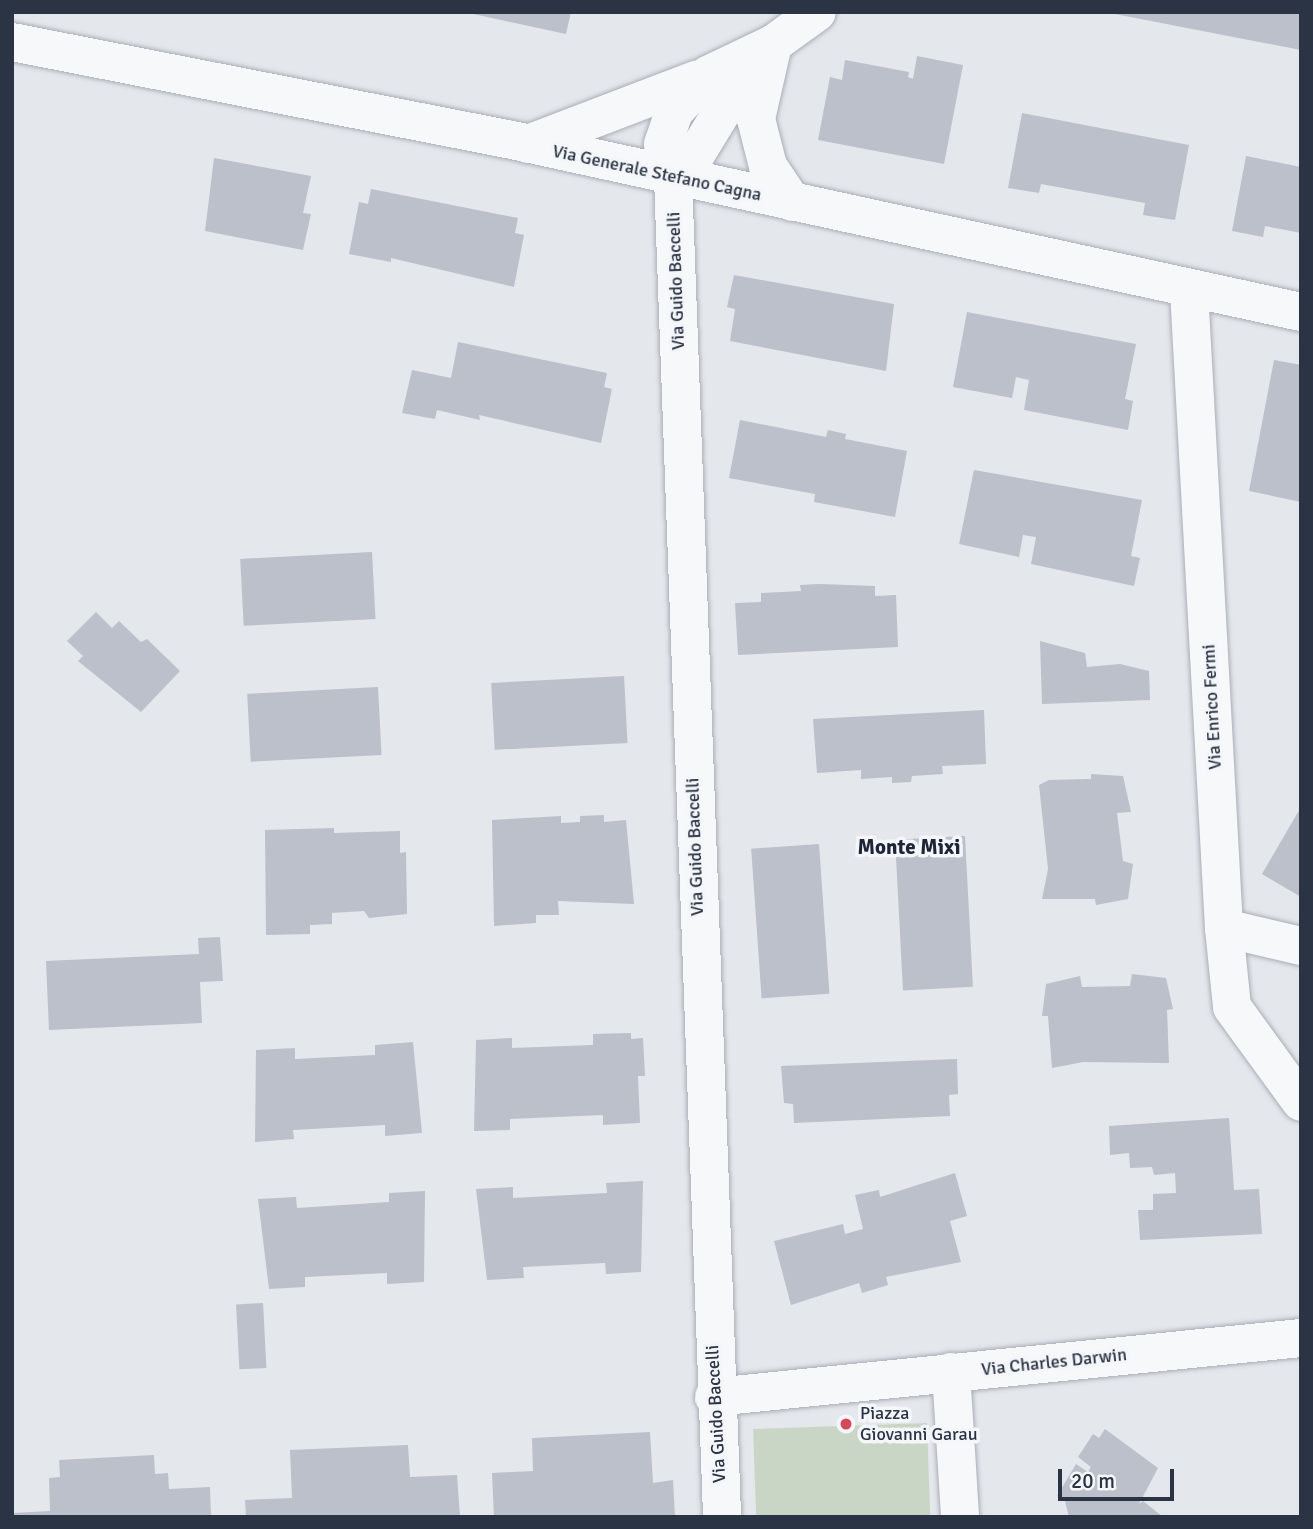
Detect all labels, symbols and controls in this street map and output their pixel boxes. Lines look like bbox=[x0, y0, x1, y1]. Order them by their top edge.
street label: Via Generale Stefano Cagna bbox=[551, 140, 763, 206]
street label: Via Guido Baccelli bbox=[663, 212, 689, 350]
street label: Via Enrico Fermi bbox=[1198, 644, 1226, 770]
street label: Via Guido Baccelli bbox=[682, 778, 708, 916]
district label: Monte Mixi bbox=[858, 834, 960, 860]
street label: Via Guido Baccelli bbox=[702, 1344, 730, 1484]
street label: Via Charles Darwin bbox=[980, 1344, 1128, 1380]
place label: Piazza Giovanni Garau bbox=[860, 1403, 978, 1446]
marker: Piazza Giovanni Garau bbox=[838, 1416, 854, 1432]
scale bar bbox=[1061, 1456, 1176, 1500]
text: 20 m bbox=[1071, 1468, 1115, 1494]

